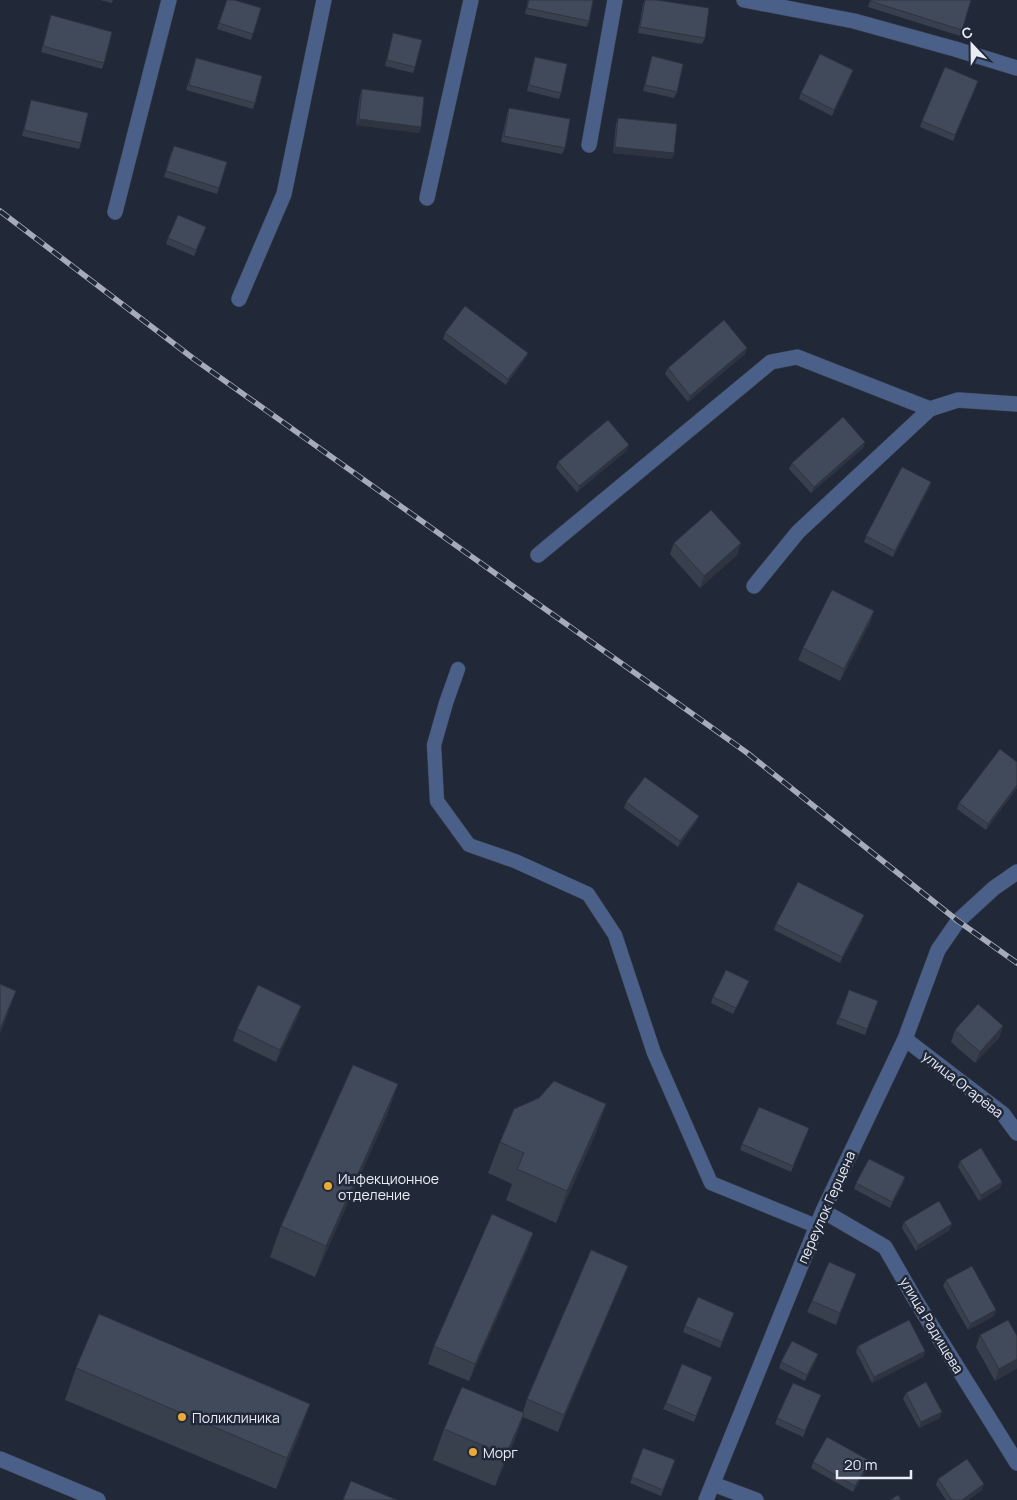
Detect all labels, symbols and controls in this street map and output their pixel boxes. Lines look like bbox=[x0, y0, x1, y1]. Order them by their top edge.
north arrow bbox=[947, 20, 997, 70]
text: С bbox=[959, 22, 975, 43]
street label: улица Огарёва bbox=[918, 1046, 1008, 1122]
street label: переулок Герцена bbox=[793, 1148, 859, 1266]
place label: Инфекционное отделение bbox=[338, 1169, 439, 1204]
marker: Инфекционное отделение bbox=[322, 1180, 334, 1192]
street label: улица Радищева bbox=[896, 1273, 968, 1377]
place label: Поликлиника bbox=[192, 1408, 280, 1427]
marker: Поликлиника bbox=[176, 1411, 188, 1423]
place label: Морг bbox=[483, 1443, 518, 1462]
marker: Морг bbox=[467, 1446, 479, 1458]
scale bar bbox=[837, 1448, 911, 1480]
text: 20 m bbox=[844, 1454, 877, 1475]

